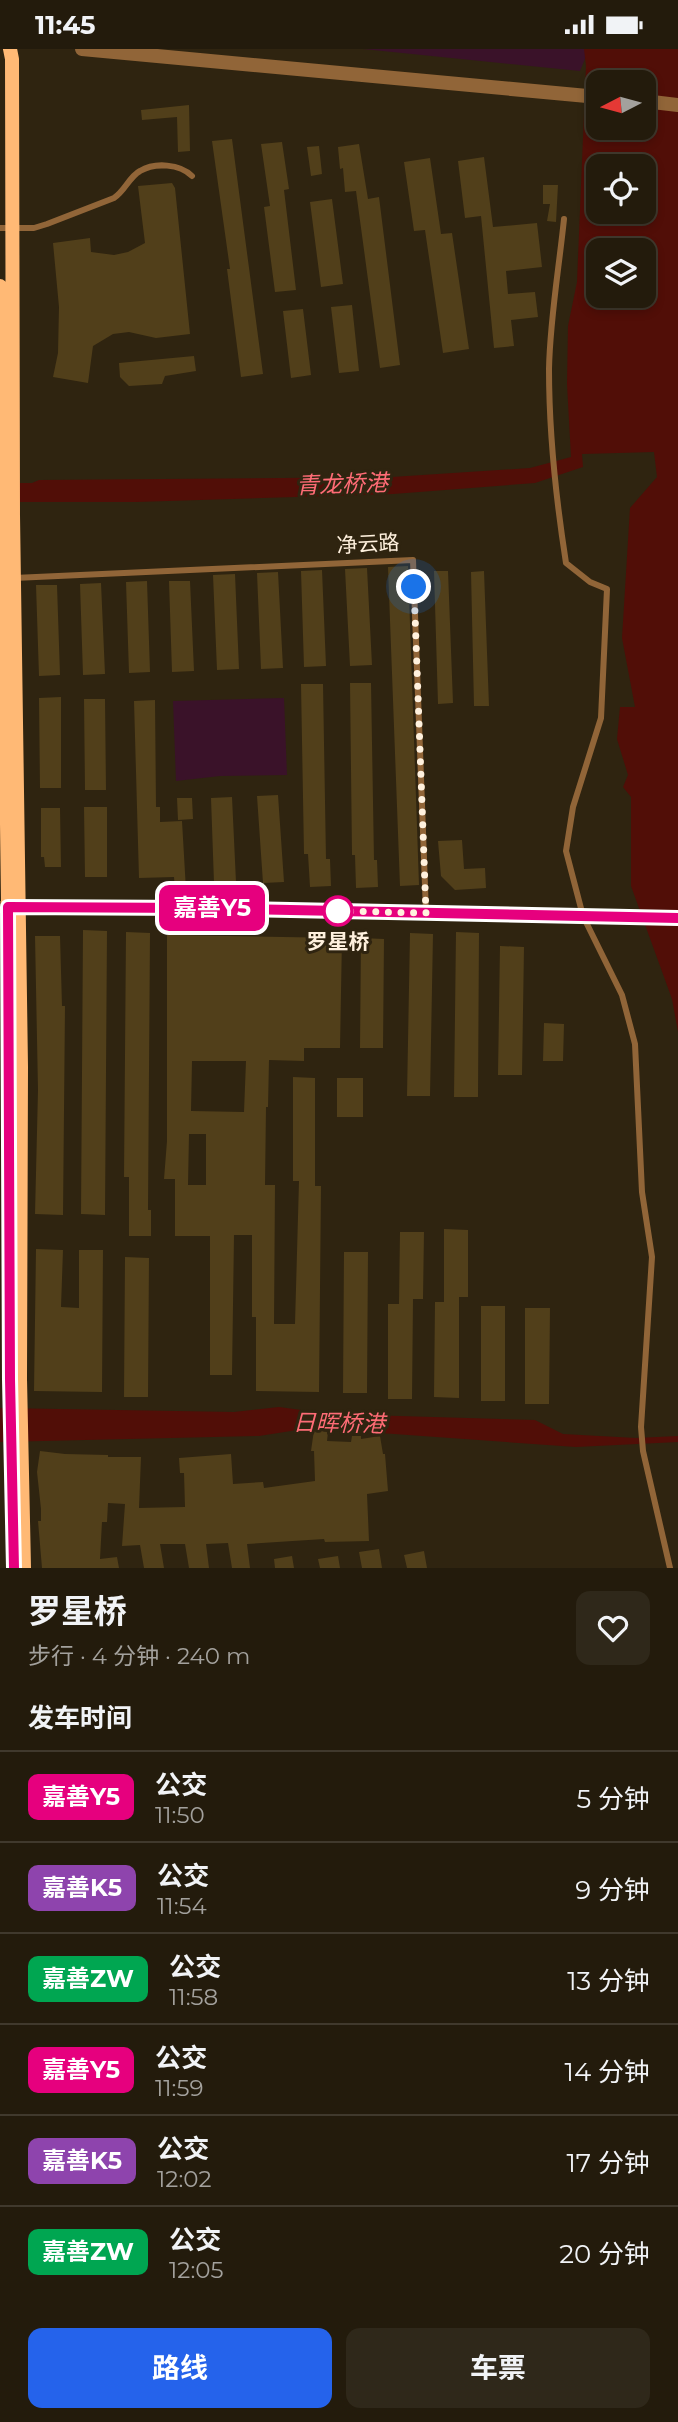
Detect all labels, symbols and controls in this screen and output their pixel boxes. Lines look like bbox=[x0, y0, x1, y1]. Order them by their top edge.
text: 11:45 bbox=[35, 9, 96, 41]
north arrow bbox=[586, 70, 656, 140]
map controls bbox=[586, 70, 656, 308]
button: locate bbox=[586, 154, 656, 224]
button: layers bbox=[586, 238, 656, 308]
water label: 青龙桥港 bbox=[296, 468, 391, 500]
street label: 净云路 bbox=[336, 529, 400, 558]
your location bbox=[396, 569, 431, 604]
line badge: 嘉善Y5 bbox=[163, 885, 261, 931]
text: 嘉善Y5 bbox=[173, 893, 251, 922]
marker: 罗星桥 bbox=[323, 896, 353, 926]
place label: 罗星桥 bbox=[307, 929, 370, 954]
water label: 日晖桥港 bbox=[293, 1408, 388, 1438]
text: 罗星桥 bbox=[28, 1591, 127, 1631]
button: heart bbox=[576, 1591, 650, 1665]
text: 步行 · 4 分钟 · 240 m bbox=[28, 1642, 250, 1670]
text: 发车时间 bbox=[28, 1702, 132, 1734]
text: 公交 bbox=[155, 1769, 207, 1801]
text: 嘉善Y5 bbox=[42, 1782, 120, 1811]
text: 5 分钟 bbox=[576, 1783, 650, 1815]
text: 11:50 bbox=[155, 1801, 205, 1829]
text: 公交 bbox=[157, 1860, 209, 1892]
text: 嘉善K5 bbox=[42, 1873, 122, 1902]
text: 9 分钟 bbox=[575, 1874, 650, 1906]
text: 11:54 bbox=[157, 1892, 207, 1920]
text: 公交 bbox=[169, 1951, 221, 1983]
text: 嘉善ZW bbox=[42, 1964, 134, 1993]
text: 13 分钟 bbox=[567, 1965, 650, 1997]
text: 11:58 bbox=[169, 1983, 218, 2011]
text: 公交 bbox=[155, 2042, 207, 2074]
text: 嘉善Y5 bbox=[42, 2055, 120, 2084]
text: 14 分钟 bbox=[565, 2056, 650, 2088]
text: 11:59 bbox=[155, 2074, 204, 2102]
text: 公交 bbox=[157, 2133, 209, 2165]
text: 嘉善K5 bbox=[42, 2146, 122, 2175]
text: 17 分钟 bbox=[566, 2147, 650, 2179]
text: 12:02 bbox=[157, 2165, 212, 2193]
text: 公交 bbox=[169, 2224, 221, 2256]
text: 嘉善ZW bbox=[42, 2237, 134, 2266]
text: 20 分钟 bbox=[559, 2238, 650, 2270]
text: 12:05 bbox=[169, 2256, 224, 2284]
button: 路线 bbox=[28, 2328, 332, 2408]
button: 车票 bbox=[346, 2328, 650, 2408]

